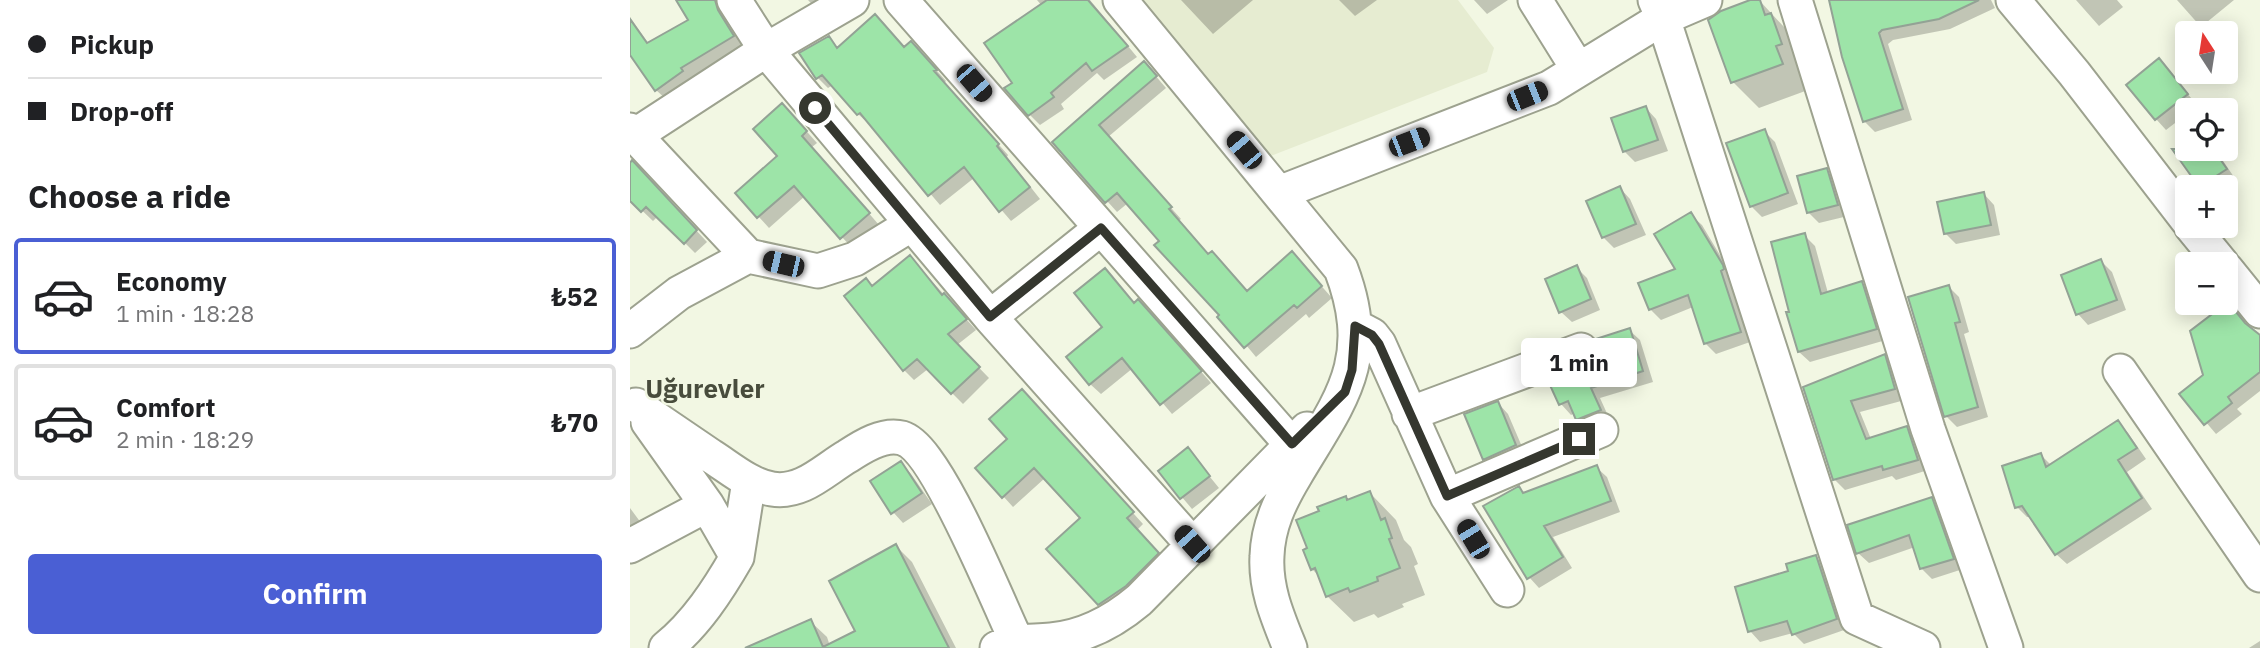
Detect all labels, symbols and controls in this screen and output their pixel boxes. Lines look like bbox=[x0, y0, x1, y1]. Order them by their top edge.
north arrow bbox=[2175, 21, 2238, 84]
map controls bbox=[2175, 21, 2238, 315]
text: Pickup bbox=[70, 27, 154, 61]
car bbox=[953, 60, 996, 106]
car bbox=[1504, 78, 1551, 114]
route start bbox=[799, 92, 831, 124]
text: Drop-off bbox=[70, 94, 173, 128]
button: locate bbox=[2175, 98, 2238, 161]
car bbox=[1386, 125, 1433, 159]
car bbox=[1223, 127, 1266, 173]
text: Choose a ride bbox=[28, 175, 231, 217]
button: + bbox=[2175, 175, 2238, 238]
car bbox=[761, 249, 806, 279]
button: − bbox=[2175, 252, 2238, 315]
text: Economy bbox=[116, 264, 227, 298]
icon: car bbox=[32, 265, 95, 328]
text: ₺52 bbox=[551, 279, 598, 313]
text: 1 min · 18:28 bbox=[116, 298, 254, 328]
callout: 1 min bbox=[1521, 338, 1637, 386]
text: 1 min bbox=[1549, 347, 1609, 377]
district label: Uğurevler bbox=[645, 371, 765, 405]
text: Comfort bbox=[116, 390, 215, 424]
icon: car bbox=[32, 391, 95, 454]
text: ₺70 bbox=[551, 405, 598, 439]
route end bbox=[1563, 423, 1595, 455]
text: 2 min · 18:29 bbox=[116, 424, 254, 454]
car bbox=[1454, 516, 1493, 562]
car bbox=[1171, 521, 1214, 567]
button: Confirm bbox=[28, 554, 602, 634]

